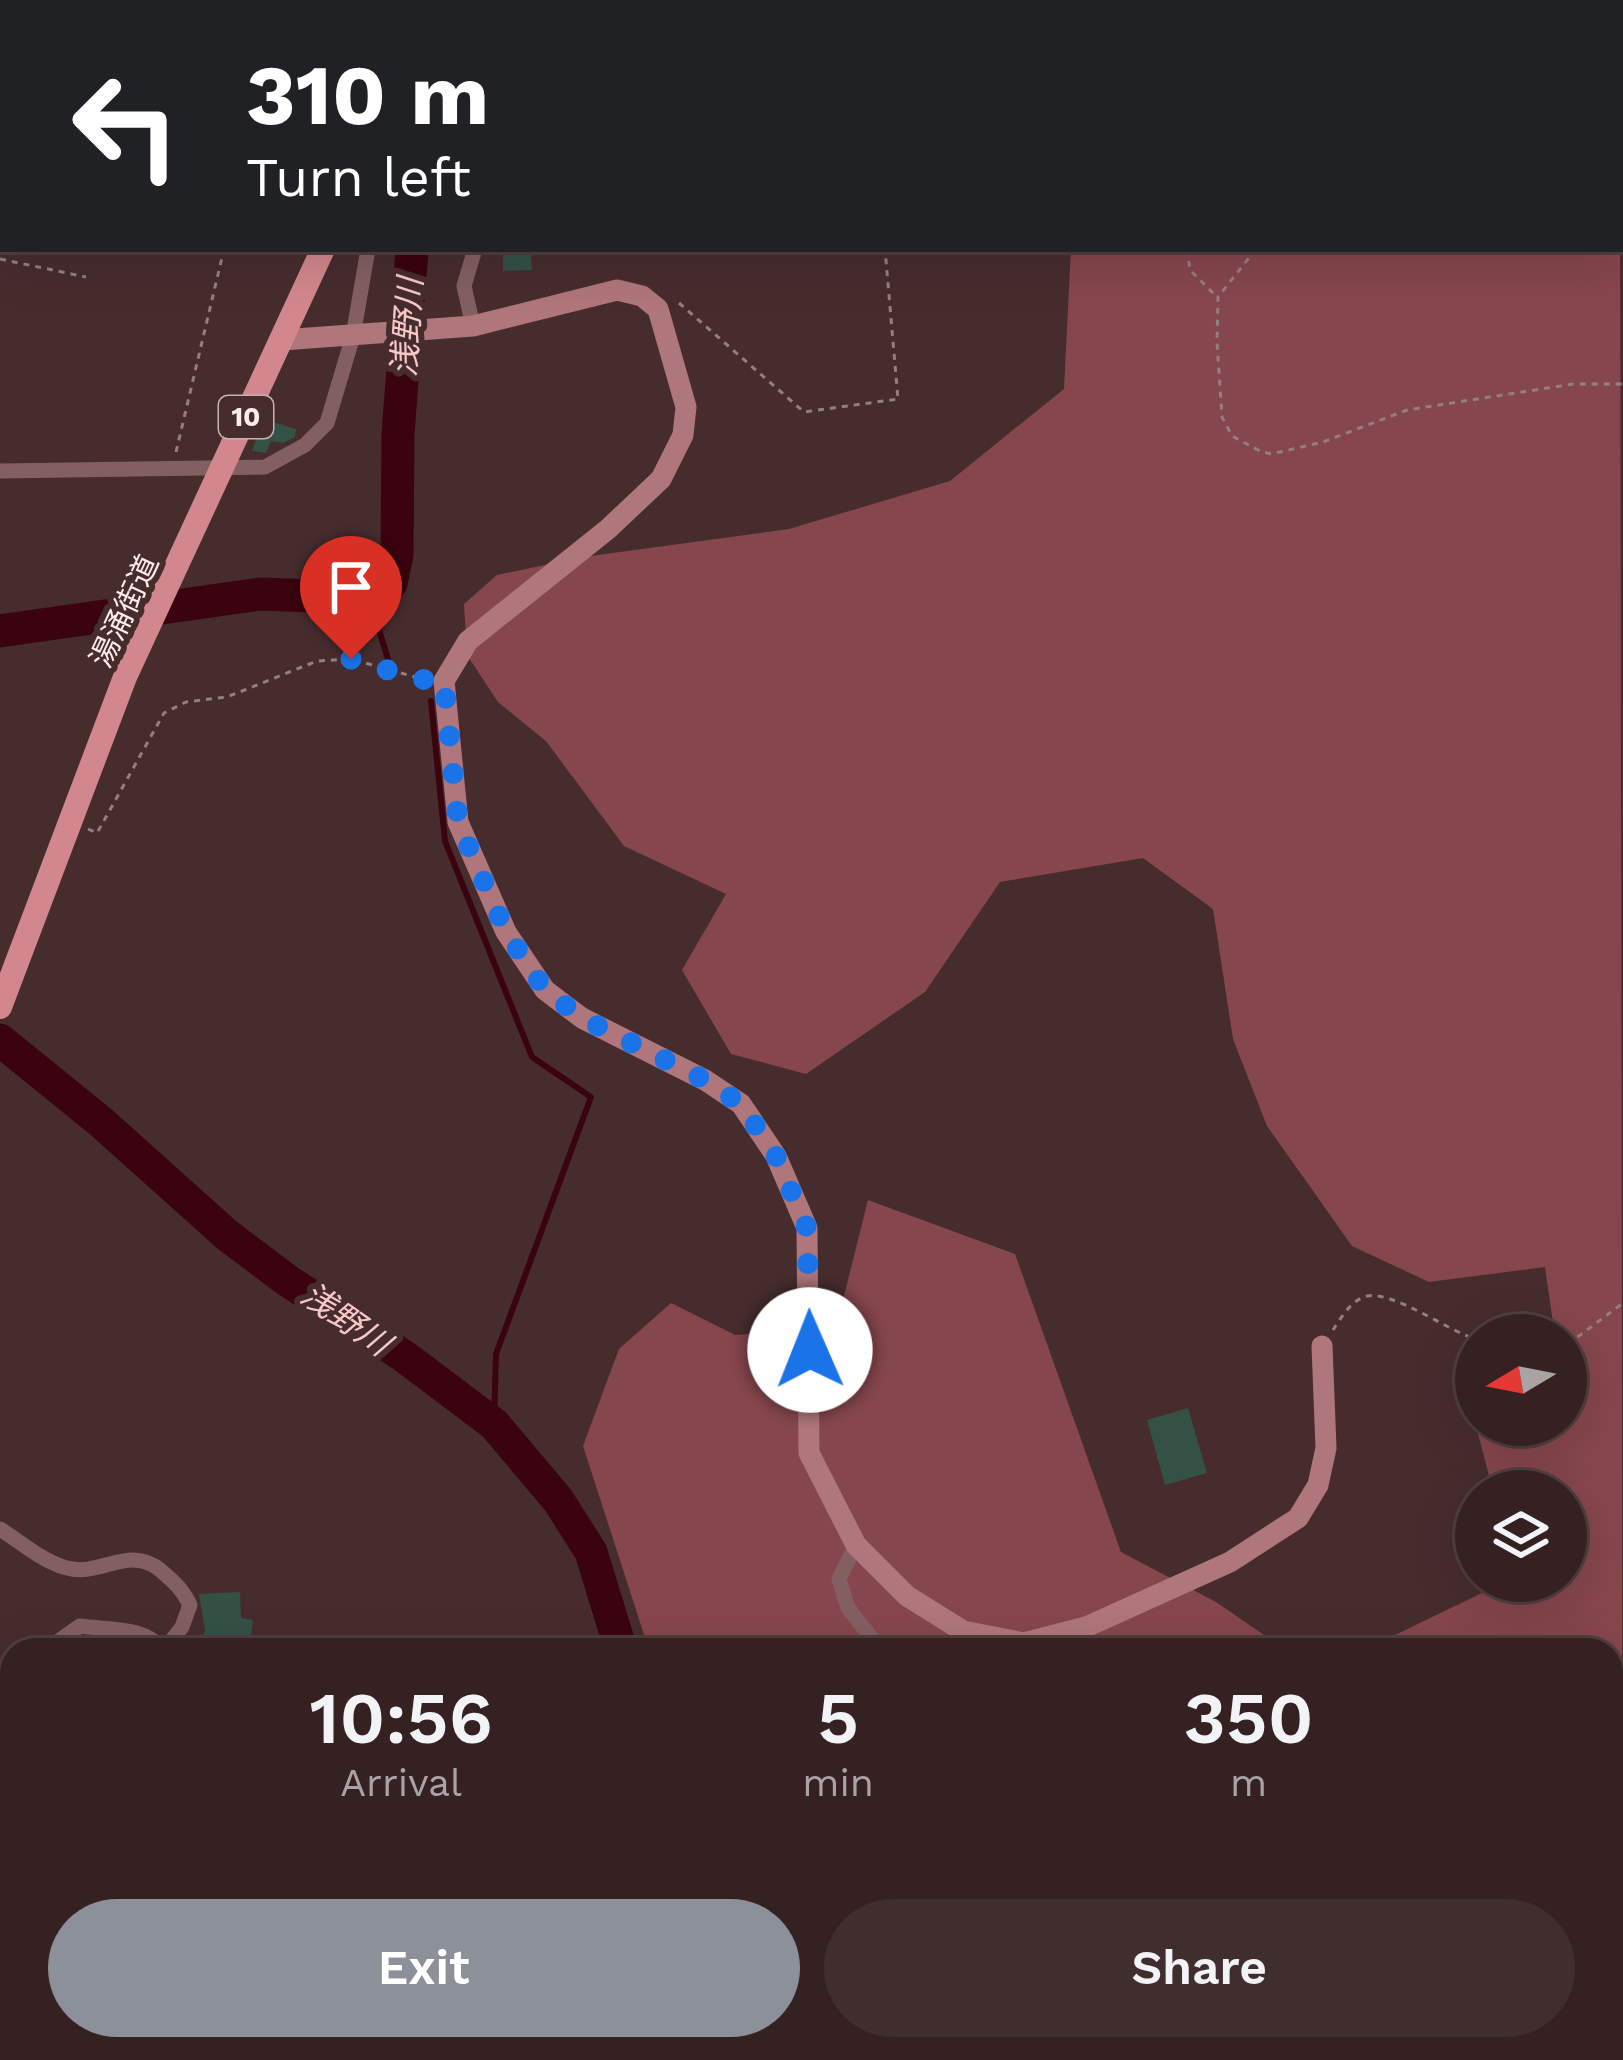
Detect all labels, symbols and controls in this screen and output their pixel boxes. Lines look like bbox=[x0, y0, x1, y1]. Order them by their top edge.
text: 310 m bbox=[246, 46, 489, 144]
icon: left bbox=[48, 48, 204, 204]
text: Turn left bbox=[246, 146, 471, 209]
water label: 浅野川 bbox=[384, 273, 430, 378]
road number: 10 bbox=[219, 396, 273, 438]
pin bbox=[300, 536, 402, 659]
street label: 湯涌街道 bbox=[83, 549, 165, 673]
icon: arrive bbox=[318, 554, 384, 620]
water label: 浅野川 bbox=[294, 1275, 400, 1365]
position arrow bbox=[747, 1287, 873, 1413]
north arrow bbox=[1455, 1314, 1587, 1446]
map controls bbox=[1455, 1314, 1587, 1602]
button: layers bbox=[1455, 1470, 1587, 1602]
text: 10:56 bbox=[309, 1676, 493, 1760]
text: 5 bbox=[817, 1676, 859, 1760]
text: 350 bbox=[1183, 1676, 1314, 1760]
text: Arrival bbox=[340, 1760, 462, 1805]
text: min bbox=[802, 1760, 874, 1805]
text: m bbox=[1230, 1760, 1267, 1805]
button: Exit bbox=[48, 1899, 800, 2037]
button: Share bbox=[824, 1899, 1575, 2037]

